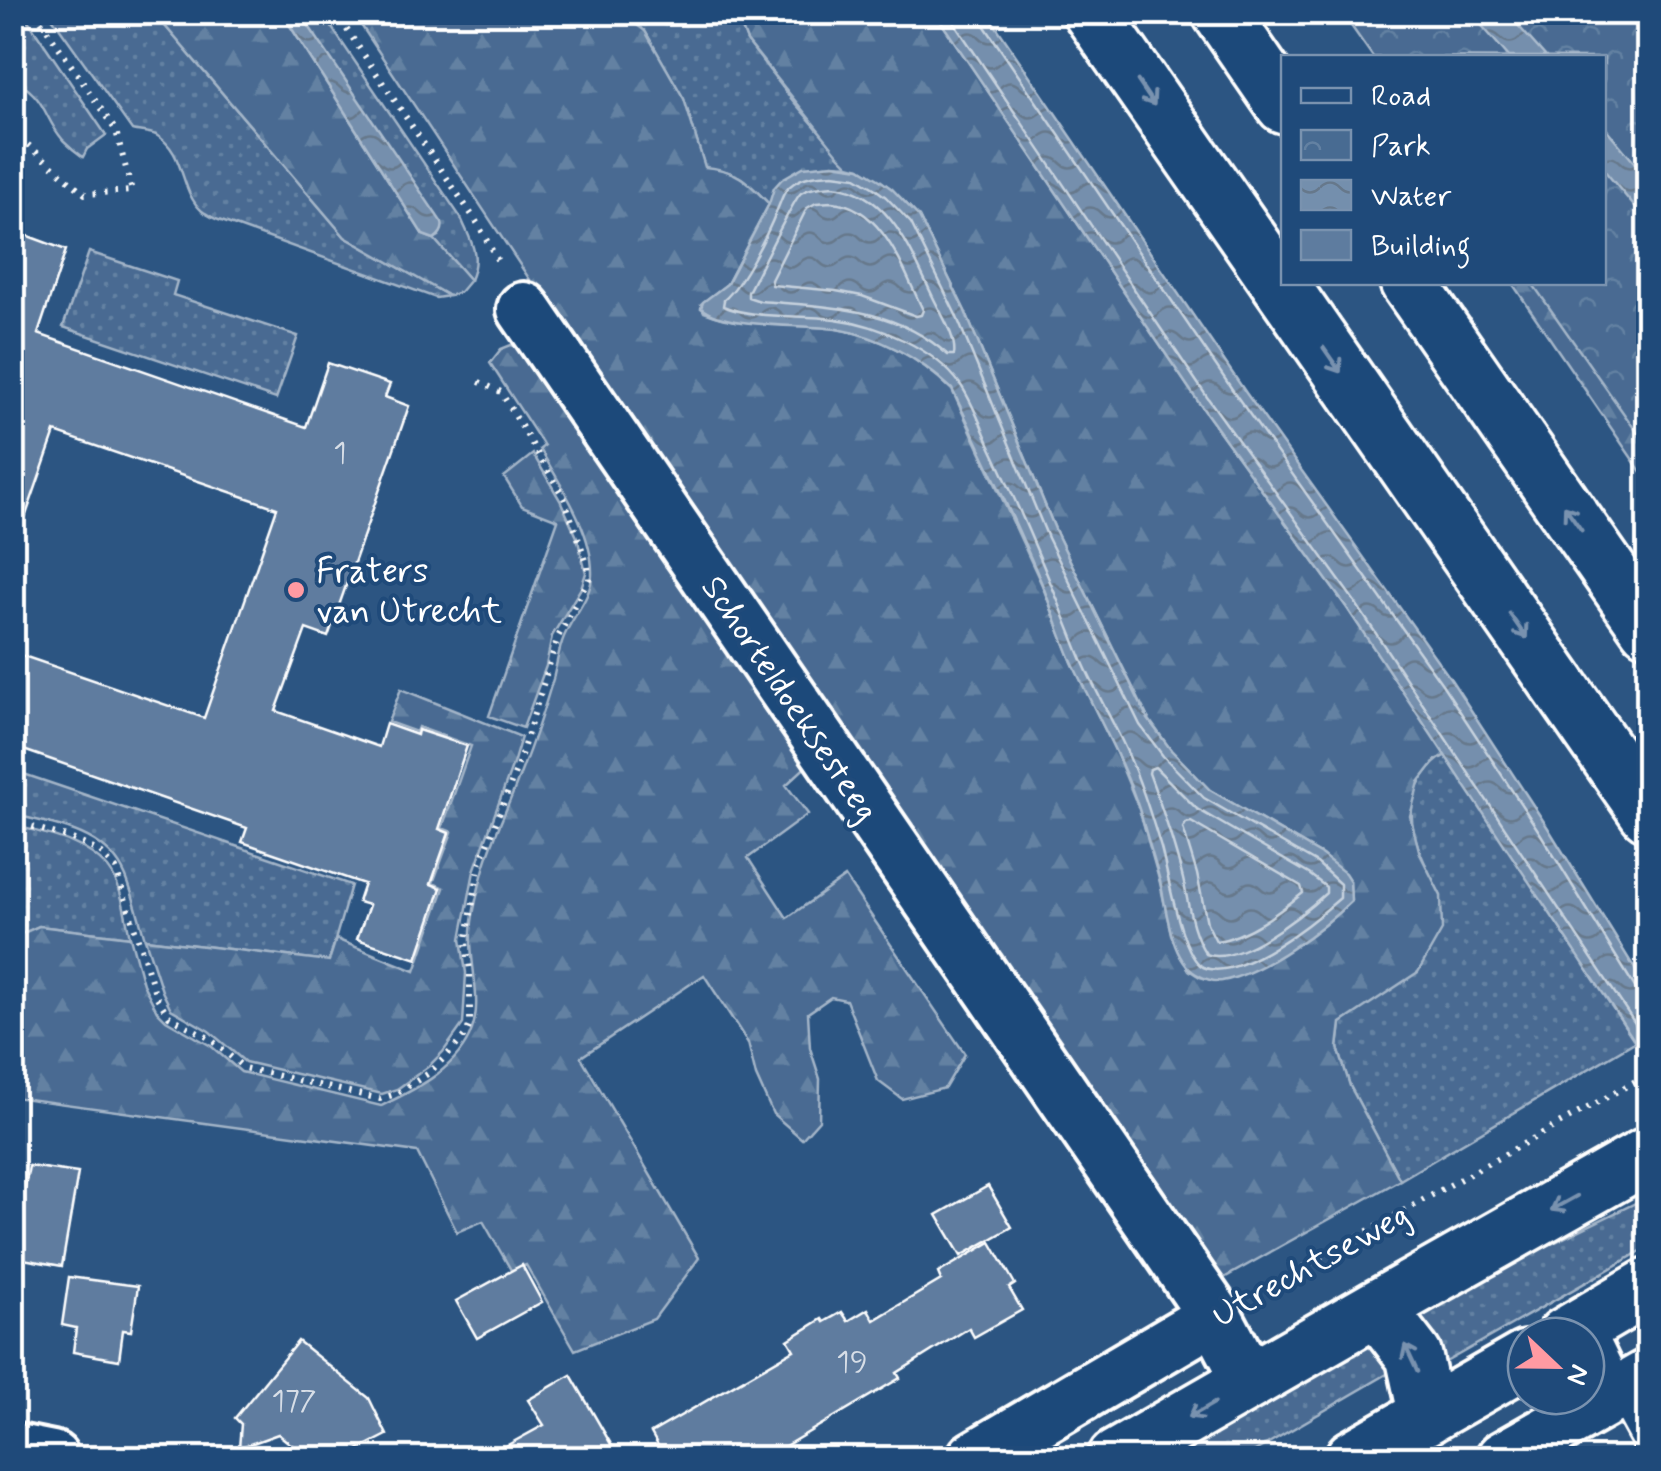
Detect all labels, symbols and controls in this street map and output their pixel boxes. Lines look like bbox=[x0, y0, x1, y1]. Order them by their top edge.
legend bbox=[1281, 55, 1606, 285]
text: Road bbox=[1371, 77, 1431, 116]
one-way arrow bbox=[1135, 79, 1156, 107]
text: Park bbox=[1371, 127, 1431, 166]
text: Water bbox=[1371, 177, 1452, 216]
text: Building bbox=[1371, 227, 1470, 269]
one-way arrow bbox=[1321, 345, 1342, 373]
house number: 1 bbox=[333, 434, 347, 473]
one-way arrow bbox=[1563, 505, 1584, 533]
place label: Fraters van Utrecht bbox=[316, 549, 503, 635]
street label: Schorteldoeksesteeg bbox=[690, 567, 889, 831]
marker: Fraters van Utrecht bbox=[285, 579, 307, 601]
one-way arrow bbox=[1507, 612, 1528, 639]
street label: Utrechtseweg bbox=[1204, 1192, 1418, 1339]
one-way arrow bbox=[1549, 1193, 1579, 1213]
north arrow bbox=[1506, 1316, 1606, 1416]
house number: 19 bbox=[836, 1343, 868, 1382]
one-way arrow bbox=[1401, 1344, 1419, 1374]
text: N bbox=[1556, 1359, 1598, 1390]
house number: 177 bbox=[271, 1382, 317, 1421]
one-way arrow bbox=[1188, 1400, 1217, 1420]

